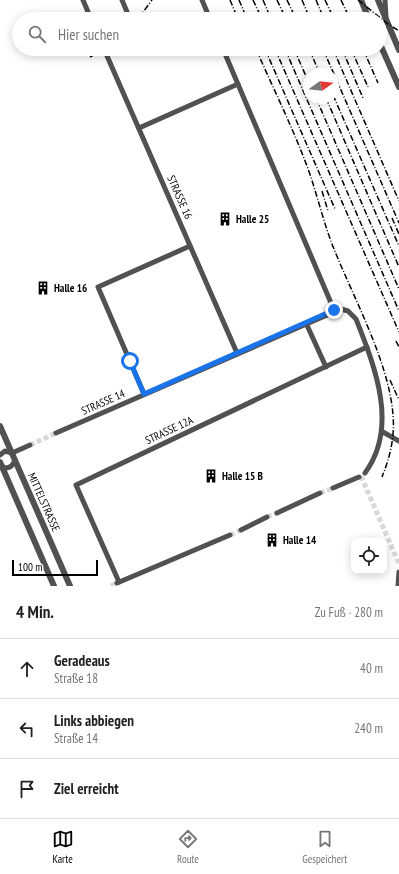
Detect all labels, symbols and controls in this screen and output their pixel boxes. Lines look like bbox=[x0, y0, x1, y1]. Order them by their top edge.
search box bbox=[12, 12, 387, 56]
icon: search bbox=[26, 23, 48, 45]
text: Hier suchen bbox=[58, 25, 119, 44]
north arrow bbox=[303, 68, 339, 104]
street label: STRASSE 16 bbox=[164, 173, 196, 221]
building icon: Halle 25 bbox=[217, 211, 233, 227]
place label: Halle 25 bbox=[236, 212, 269, 226]
building icon: Halle 16 bbox=[35, 280, 51, 296]
place label: Halle 16 bbox=[54, 281, 87, 295]
route end bbox=[325, 301, 343, 319]
route start bbox=[121, 352, 139, 370]
street label: STRASSE 14 bbox=[79, 386, 127, 418]
street label: STRASSE 12A bbox=[143, 412, 196, 447]
building icon: Halle 15 B bbox=[203, 468, 219, 484]
place label: Halle 15 B bbox=[222, 469, 263, 483]
street label: MITTELSTRASSE bbox=[25, 470, 63, 534]
building icon: Halle 14 bbox=[264, 532, 280, 548]
place label: Halle 14 bbox=[283, 533, 317, 547]
map controls bbox=[351, 538, 387, 574]
button: locate bbox=[351, 538, 387, 574]
scale bar bbox=[12, 558, 98, 577]
text: 100 m bbox=[18, 560, 42, 574]
text: 4 Min. bbox=[16, 601, 54, 623]
text: Zu Fuß · 280 m bbox=[315, 604, 383, 621]
text: Geradeaus bbox=[54, 651, 110, 670]
icon: ahead bbox=[16, 658, 38, 680]
text: 40 m bbox=[360, 660, 383, 677]
text: Straße 18 bbox=[54, 670, 98, 687]
text: Links abbiegen bbox=[54, 711, 134, 730]
icon: left bbox=[16, 718, 38, 740]
text: 240 m bbox=[354, 720, 383, 737]
text: Straße 14 bbox=[54, 730, 98, 747]
icon: arrive bbox=[16, 778, 38, 800]
text: Ziel erreicht bbox=[54, 779, 119, 798]
tab: Karte bbox=[52, 828, 74, 866]
tab: Route bbox=[177, 828, 199, 866]
tab: Gespeichert bbox=[302, 828, 347, 866]

